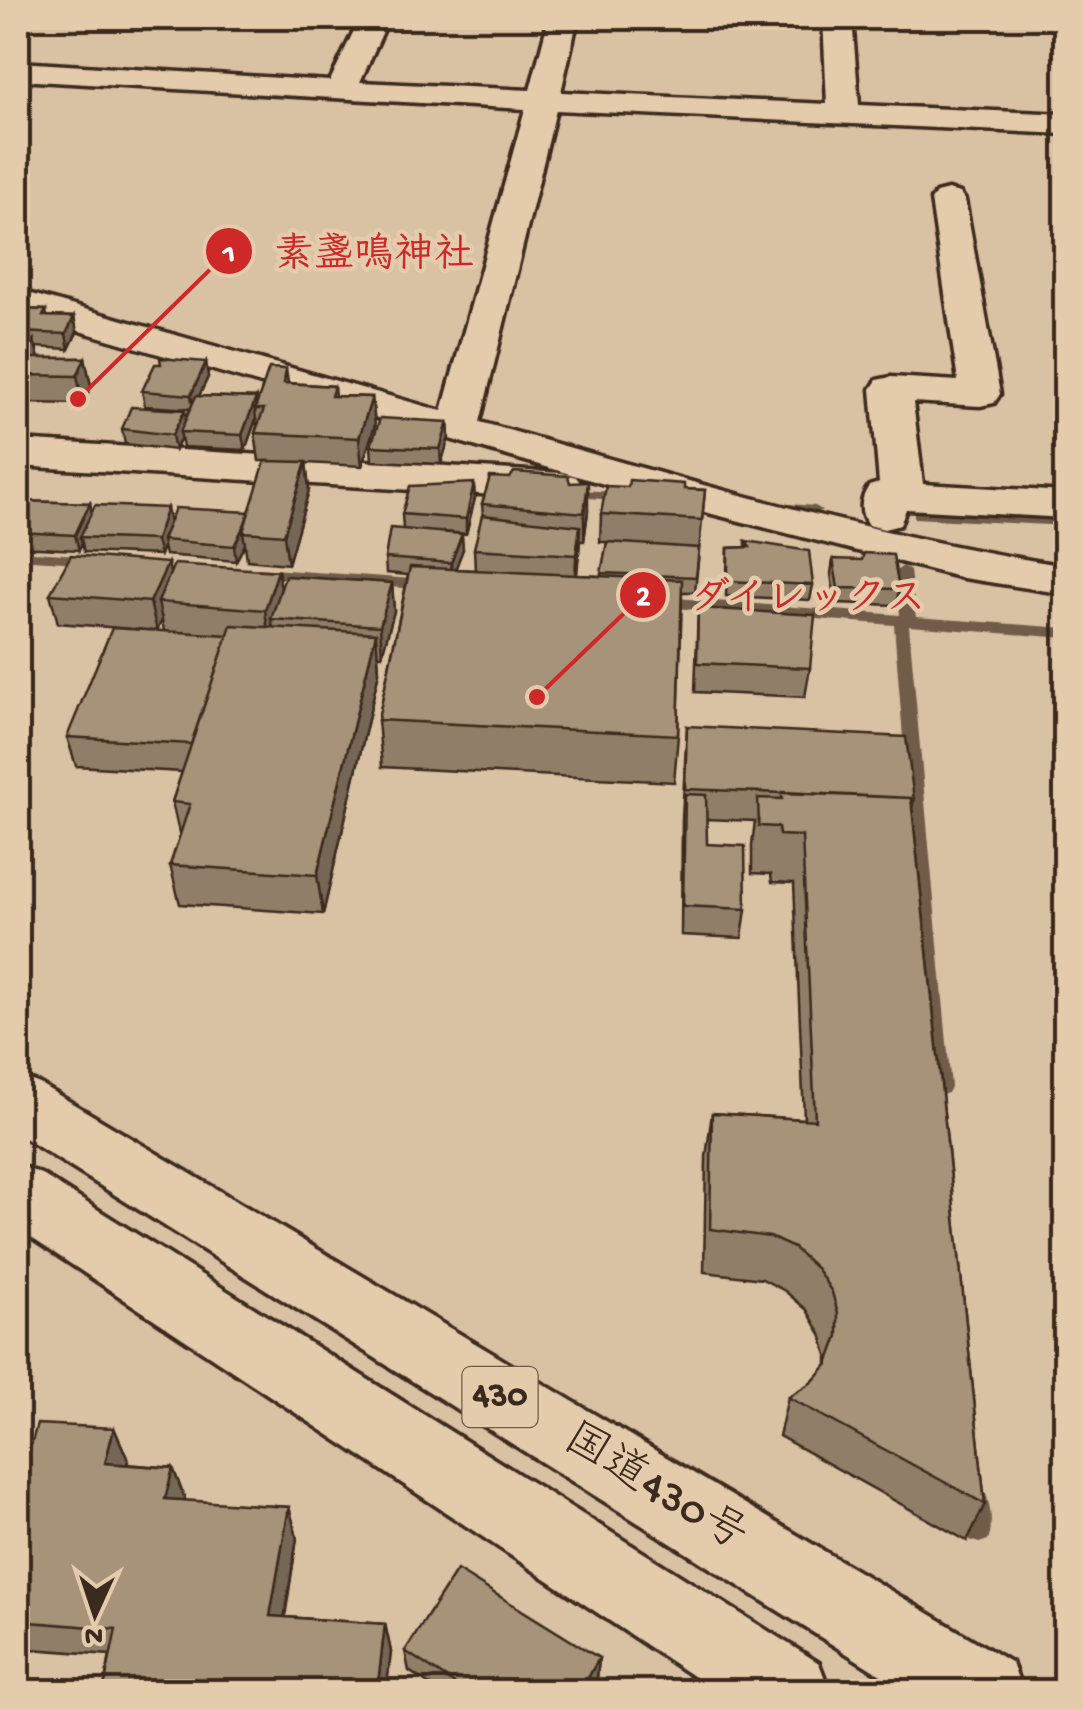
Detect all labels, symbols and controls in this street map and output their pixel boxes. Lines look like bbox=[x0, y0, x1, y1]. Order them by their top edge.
callout: 素盞鳴神社 bbox=[204, 216, 494, 286]
text: 素盞鳴神社 bbox=[274, 232, 474, 281]
text: 1 bbox=[222, 239, 235, 274]
callout: ダイレックス bbox=[618, 560, 948, 630]
text: ダイレックス bbox=[690, 576, 926, 625]
text: 2 bbox=[636, 582, 651, 617]
road number: 430 bbox=[462, 1367, 538, 1427]
street label: 国道430号 bbox=[552, 1414, 756, 1566]
north arrow bbox=[45, 1564, 145, 1664]
text: N bbox=[84, 1618, 104, 1651]

